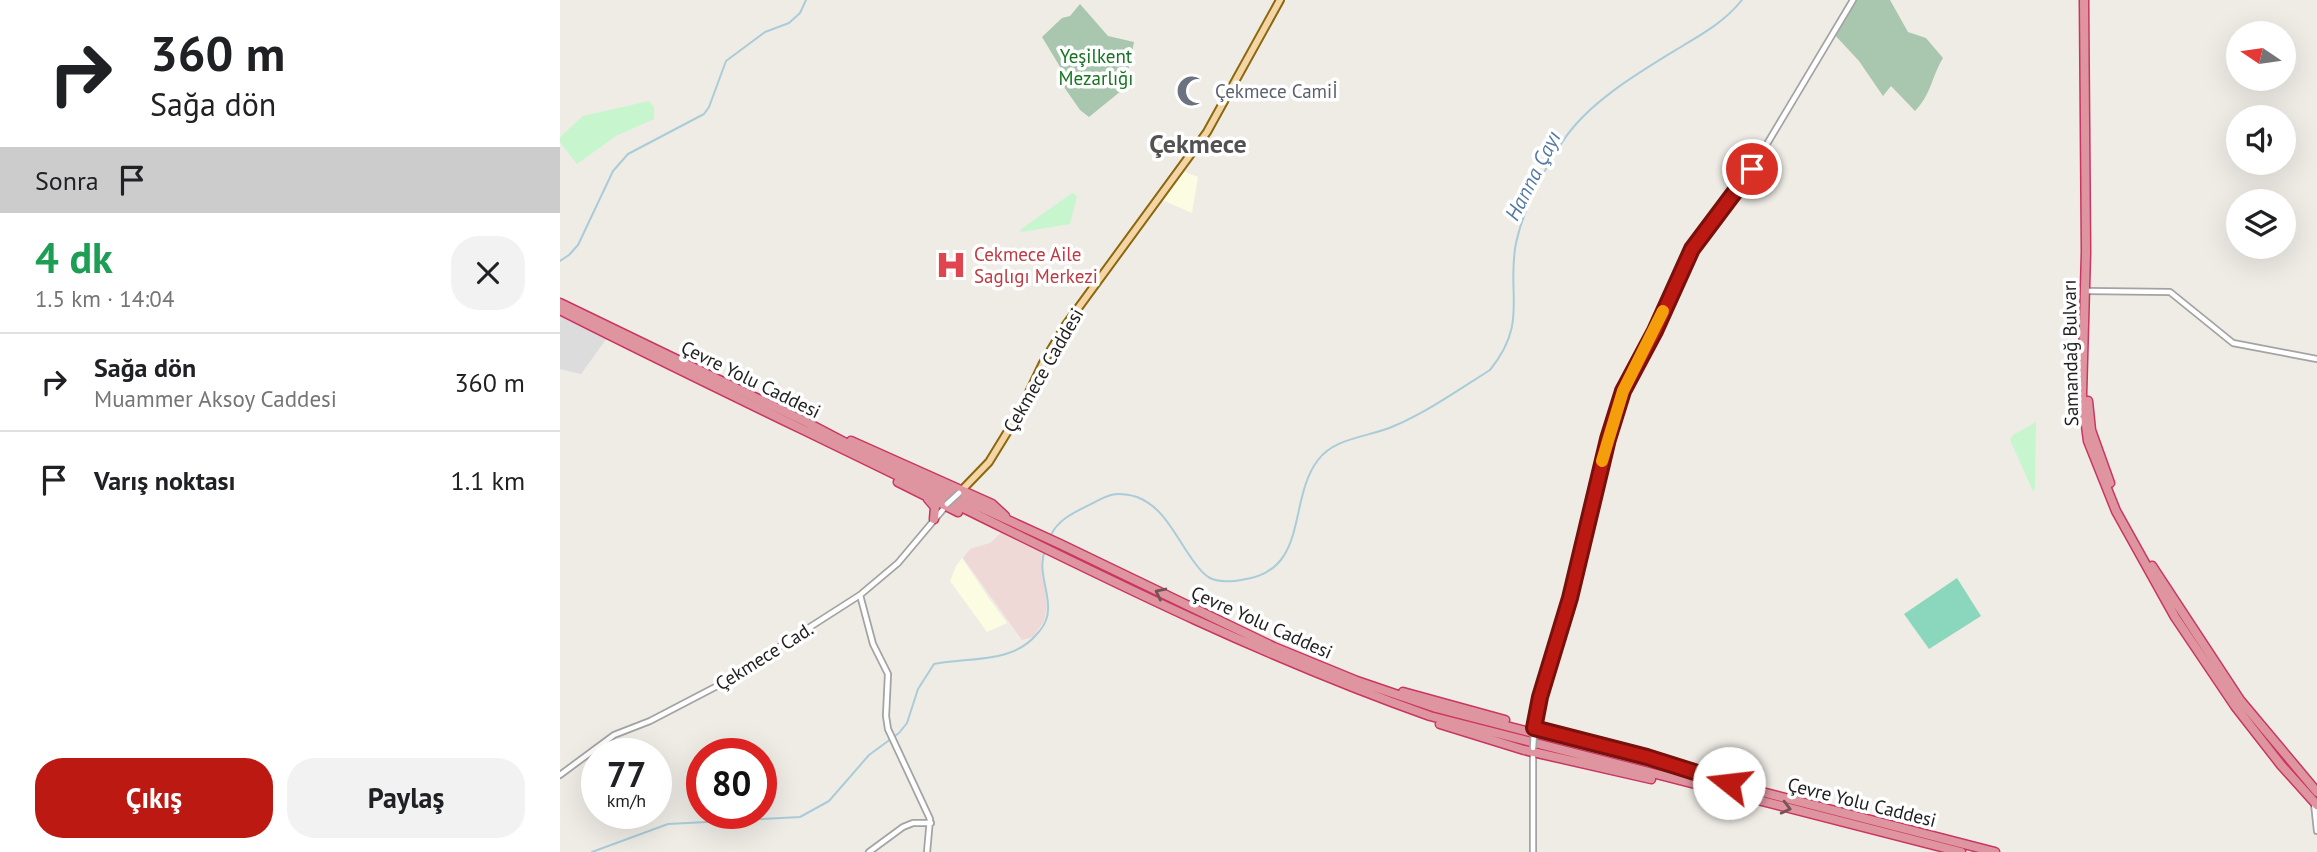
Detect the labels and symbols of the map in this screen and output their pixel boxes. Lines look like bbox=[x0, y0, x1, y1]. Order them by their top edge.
north arrow bbox=[2226, 21, 2296, 91]
park label: Yeşilkent Mezarlığı bbox=[1059, 44, 1133, 90]
mosque icon: Çekmece Camiİ bbox=[1175, 74, 1209, 108]
place label: Çekmece Camiİ bbox=[1215, 79, 1338, 103]
water label: Hanna Çayı bbox=[1499, 126, 1567, 225]
district label: Çekmece bbox=[1149, 127, 1247, 160]
pin bbox=[1722, 139, 1782, 199]
place label: Cekmece Aile Saglıgı Merkezi bbox=[974, 242, 1098, 288]
hospital icon: Cekmece Aile Saglıgı Merkezi bbox=[934, 248, 968, 282]
street label: Samandağ Bulvarı bbox=[2057, 279, 2083, 427]
street label: Çekmece Caddesi bbox=[998, 303, 1088, 437]
street label: Çevre Yolu Caddesi bbox=[677, 335, 825, 423]
street label: Çevre Yolu Caddesi bbox=[1188, 580, 1336, 664]
one-way arrow bbox=[1155, 587, 1167, 601]
street label: Çekmece Cad. bbox=[711, 616, 817, 696]
speed limit sign: 80 bbox=[686, 738, 777, 829]
position arrow bbox=[1692, 746, 1766, 820]
street label: Çevre Yolu Caddesi bbox=[1785, 772, 1939, 832]
one-way arrow bbox=[1780, 800, 1792, 814]

